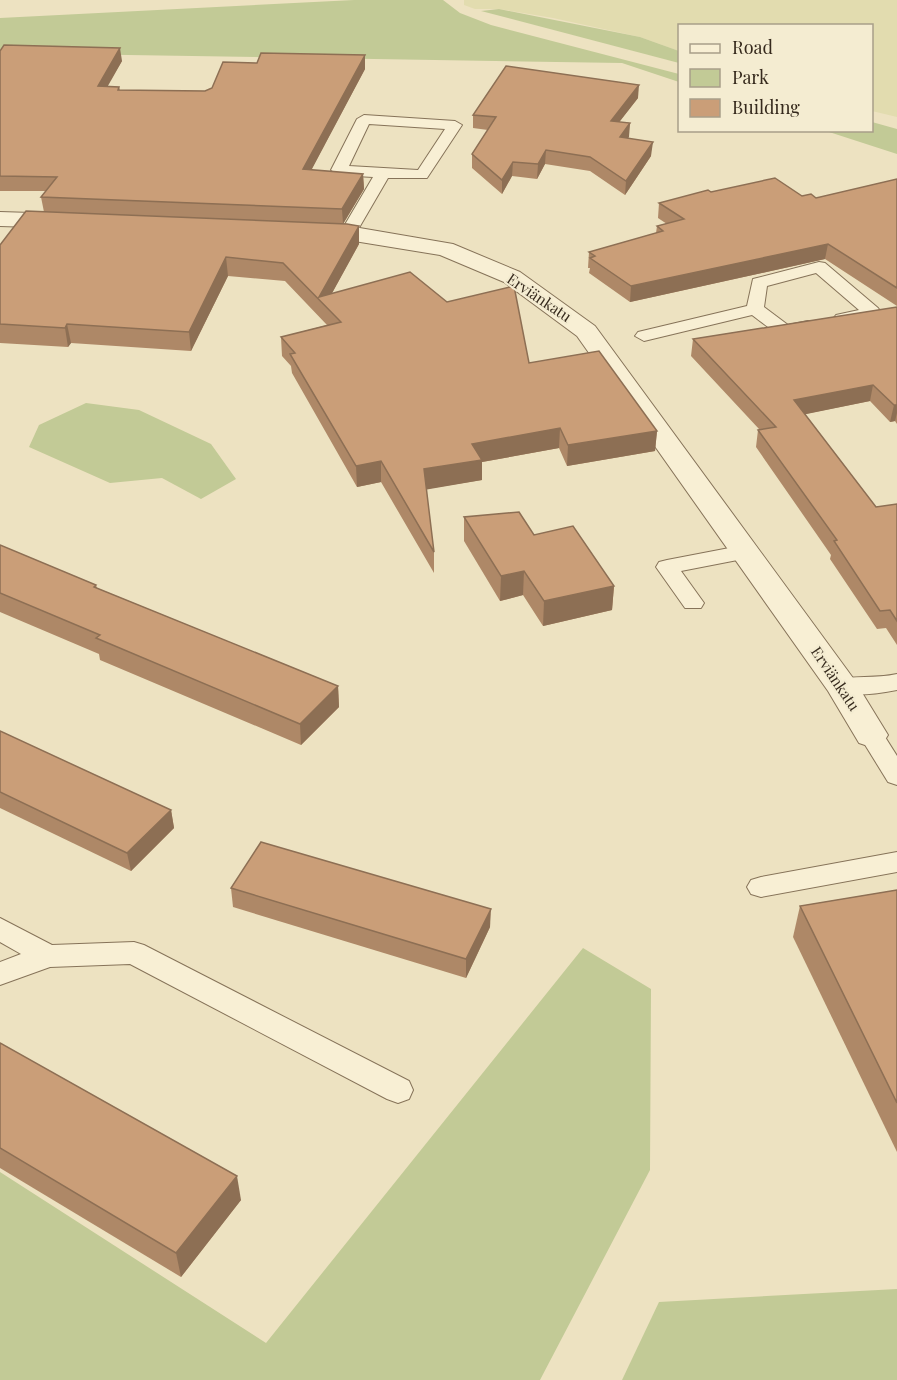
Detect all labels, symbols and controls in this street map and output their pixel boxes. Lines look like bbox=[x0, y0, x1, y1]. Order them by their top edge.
legend bbox=[678, 24, 873, 132]
text: Road bbox=[732, 35, 773, 59]
text: Park bbox=[732, 65, 769, 89]
text: Building bbox=[732, 95, 800, 119]
street label: Erviänkatu bbox=[503, 268, 576, 326]
street label: Erviänkatu bbox=[807, 642, 865, 715]

